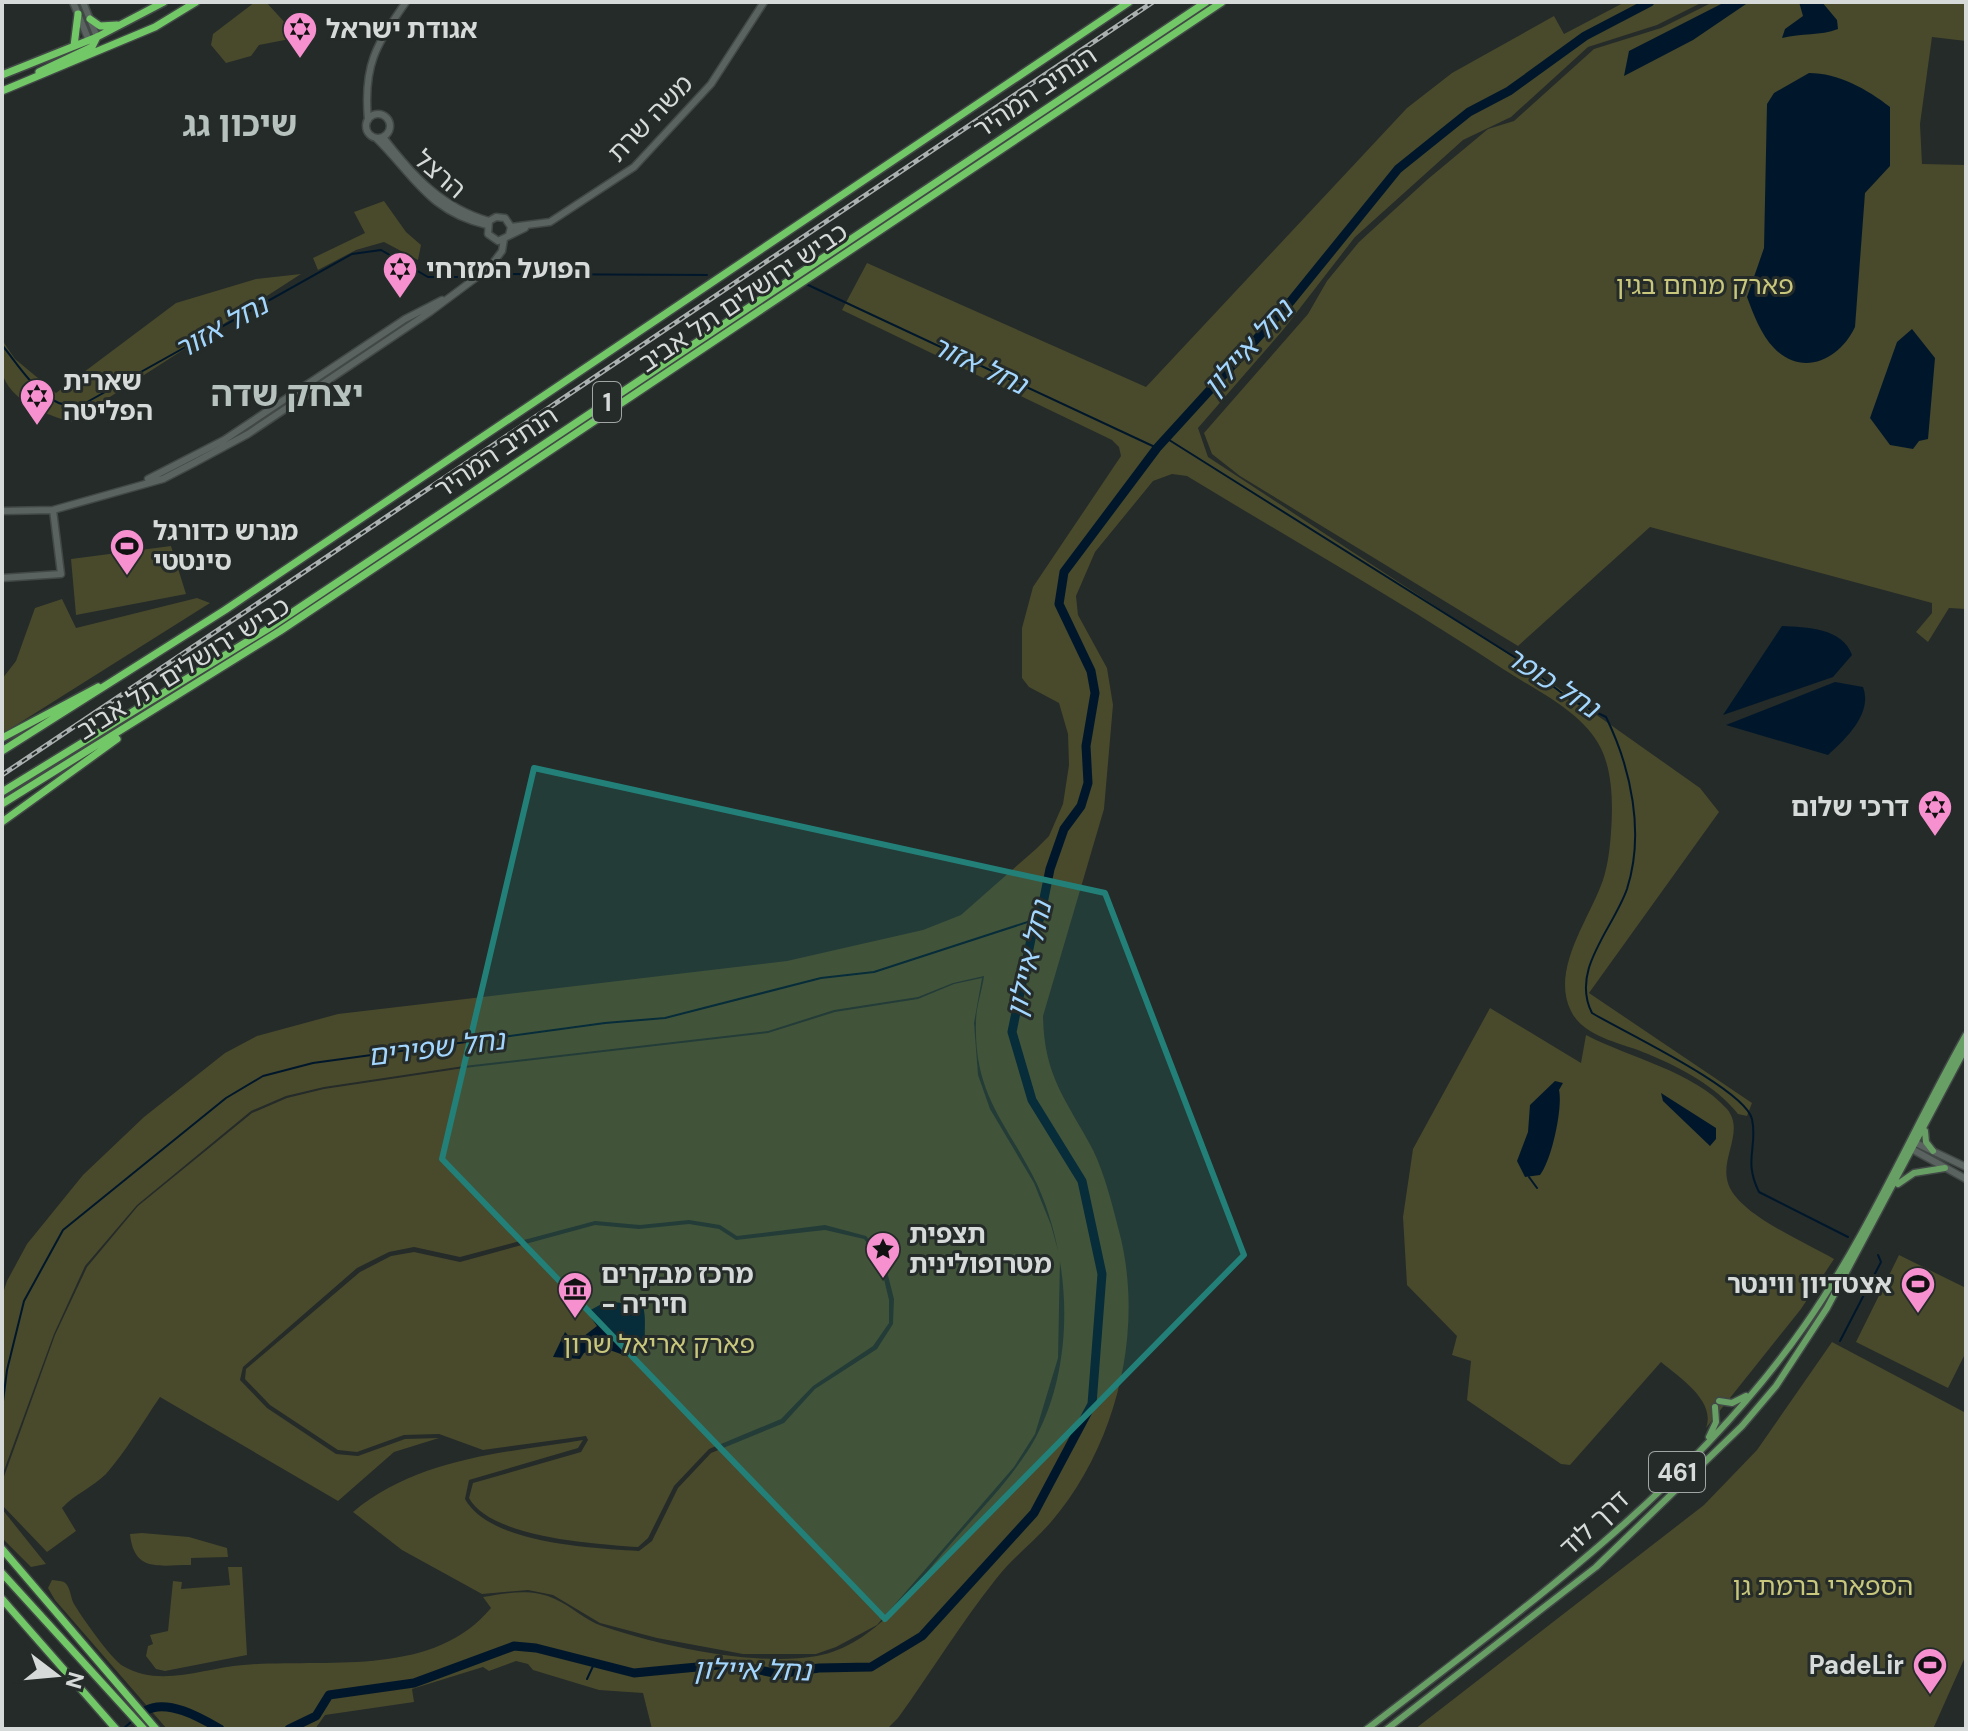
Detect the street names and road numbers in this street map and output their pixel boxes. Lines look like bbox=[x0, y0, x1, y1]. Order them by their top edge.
street label: הנתיב המהיר bbox=[967, 38, 1103, 146]
street label: משה שרת bbox=[600, 67, 700, 169]
street label: הרצל bbox=[407, 142, 473, 206]
street label: כביש ירושלים תל אביב bbox=[632, 214, 854, 380]
road number: 1 bbox=[593, 382, 621, 422]
street label: הנתיב המהיר bbox=[428, 398, 564, 506]
street label: כביש ירושלים תל אביב bbox=[70, 589, 296, 747]
road number: 461 bbox=[1649, 1452, 1705, 1492]
street label: דרך לוד bbox=[1552, 1482, 1636, 1564]

